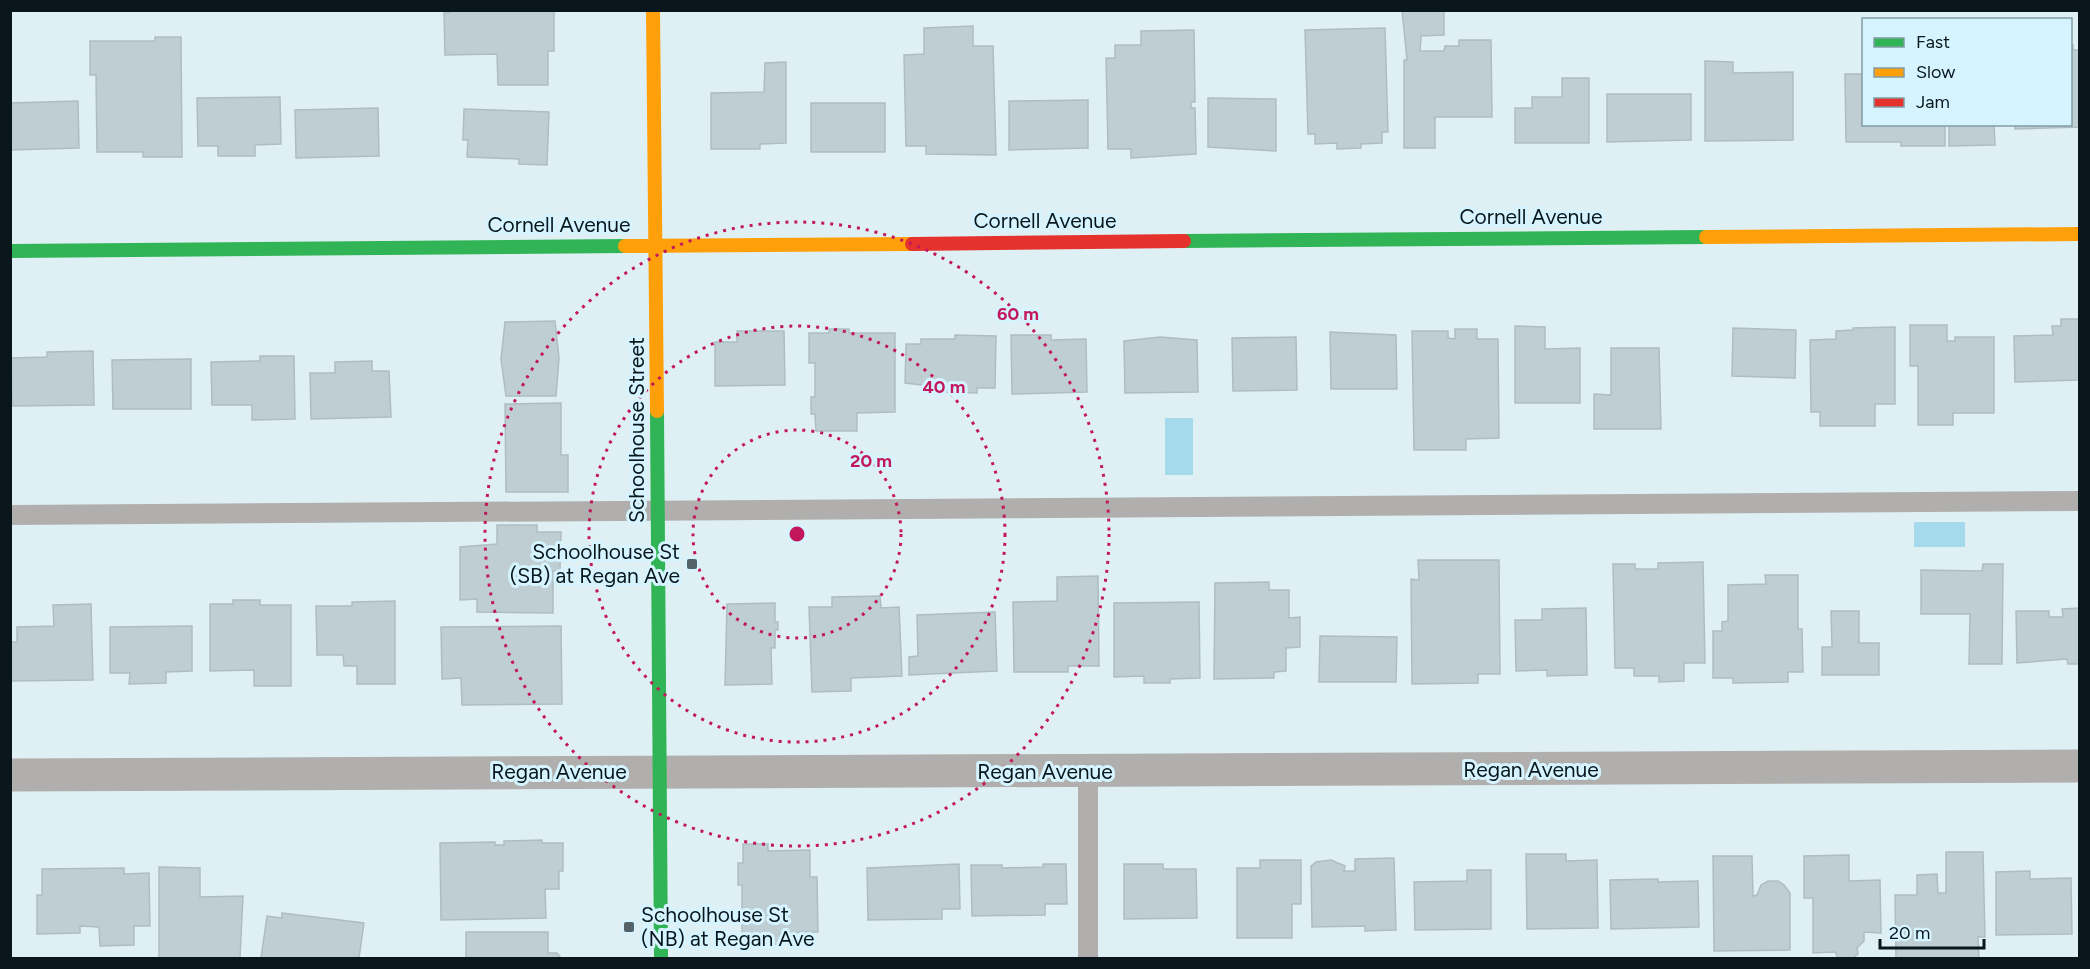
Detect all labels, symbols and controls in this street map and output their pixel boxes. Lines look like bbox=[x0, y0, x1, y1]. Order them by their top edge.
legend bbox=[1862, 18, 2072, 126]
text: Fast bbox=[1916, 31, 1950, 53]
text: Slow bbox=[1916, 61, 1955, 83]
text: Jam bbox=[1916, 91, 1950, 113]
street label: Cornell Avenue bbox=[1459, 204, 1603, 229]
street label: Cornell Avenue bbox=[973, 208, 1117, 233]
street label: Cornell Avenue bbox=[487, 212, 631, 237]
text: 60 m bbox=[997, 303, 1039, 325]
street label: Schoolhouse Street bbox=[624, 337, 649, 523]
text: 40 m bbox=[922, 376, 966, 398]
text: 20 m bbox=[850, 450, 892, 472]
centre of rings bbox=[787, 524, 807, 544]
place label: Schoolhouse St (SB) at Regan Ave bbox=[510, 539, 680, 588]
marker: Schoolhouse St (SB) at Regan Ave bbox=[685, 557, 699, 571]
street label: Regan Avenue bbox=[1463, 757, 1599, 782]
street label: Regan Avenue bbox=[491, 759, 627, 784]
street label: Regan Avenue bbox=[977, 759, 1113, 784]
place label: Schoolhouse St (NB) at Regan Ave bbox=[641, 902, 815, 951]
scale bar bbox=[1880, 912, 1984, 950]
marker: Schoolhouse St (NB) at Regan Ave bbox=[622, 920, 636, 934]
text: 20 m bbox=[1889, 922, 1930, 944]

